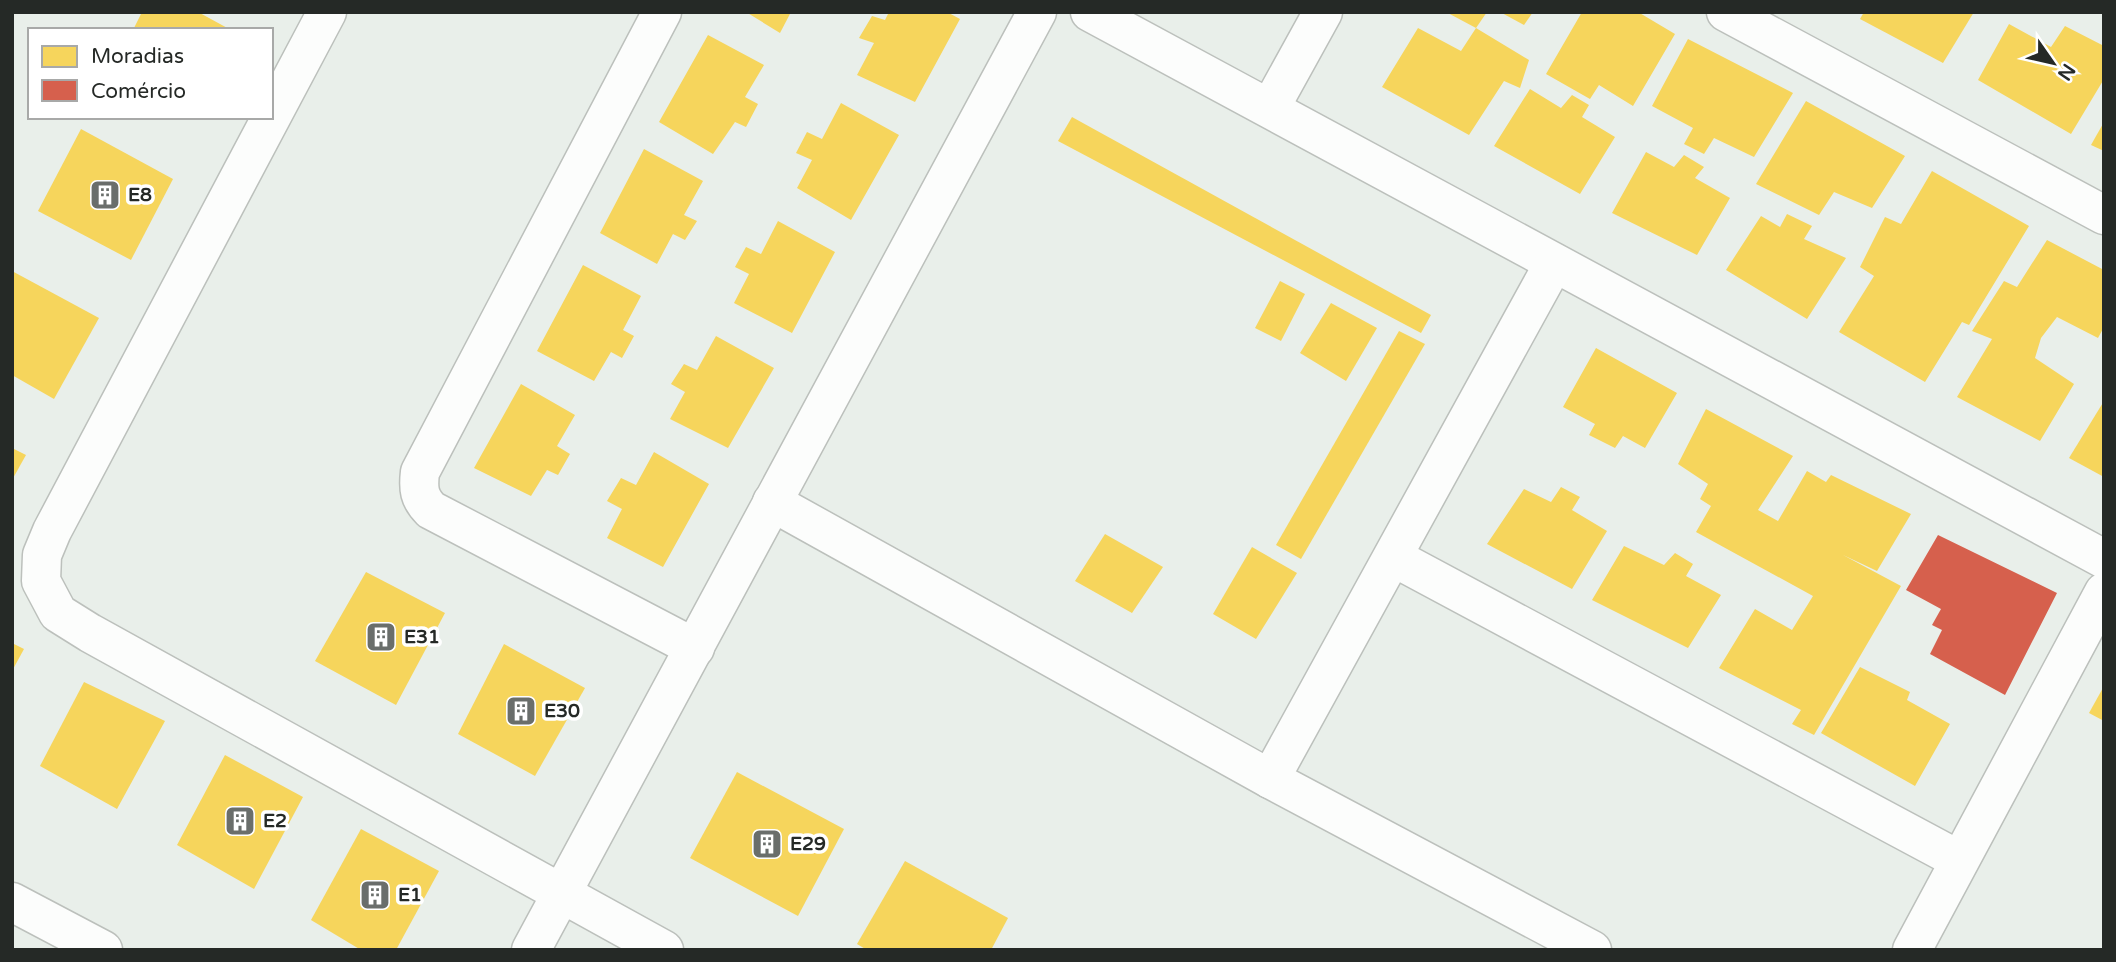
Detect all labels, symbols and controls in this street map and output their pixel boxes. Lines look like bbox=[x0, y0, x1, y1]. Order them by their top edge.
legend bbox=[28, 28, 273, 119]
north arrow bbox=[2018, 28, 2088, 98]
text: Moradias bbox=[91, 44, 184, 69]
text: N bbox=[2053, 59, 2080, 84]
text: Comércio bbox=[91, 79, 186, 104]
building icon: E8 bbox=[88, 178, 122, 212]
place label: E8 bbox=[128, 184, 152, 206]
building icon: E31 bbox=[364, 620, 398, 654]
place label: E31 bbox=[404, 626, 440, 648]
building icon: E30 bbox=[504, 694, 538, 728]
place label: E30 bbox=[544, 700, 580, 722]
building icon: E2 bbox=[223, 804, 257, 838]
place label: E2 bbox=[263, 810, 287, 832]
building icon: E29 bbox=[750, 827, 784, 861]
place label: E29 bbox=[790, 833, 826, 855]
building icon: E1 bbox=[358, 878, 392, 912]
place label: E1 bbox=[398, 884, 422, 906]

